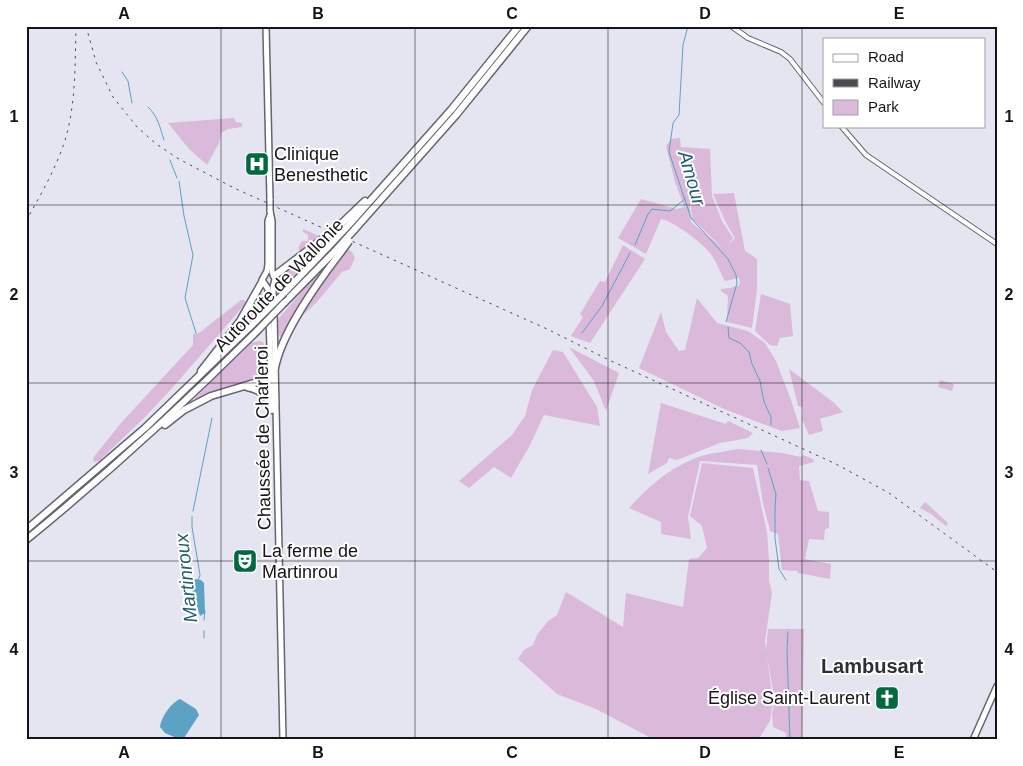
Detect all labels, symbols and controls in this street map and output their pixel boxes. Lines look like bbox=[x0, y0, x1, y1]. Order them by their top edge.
text: A bbox=[118, 5, 130, 22]
text: B bbox=[312, 5, 324, 22]
text: C bbox=[506, 5, 518, 22]
text: D bbox=[699, 5, 711, 22]
text: E bbox=[894, 5, 905, 22]
legend bbox=[823, 38, 986, 128]
text: Road bbox=[868, 48, 904, 65]
text: Railway bbox=[868, 74, 921, 91]
text: Park bbox=[868, 98, 899, 115]
text: 1 bbox=[10, 108, 19, 125]
text: 1 bbox=[1005, 108, 1014, 125]
place label: Clinique Benesthetic bbox=[274, 144, 368, 185]
water label: Amour bbox=[674, 147, 710, 208]
hospital icon: Clinique Benesthetic bbox=[244, 151, 270, 177]
street label: Autoroute de Wallonie bbox=[211, 215, 347, 355]
text: 2 bbox=[10, 286, 19, 303]
text: 2 bbox=[1005, 286, 1014, 303]
street label: Chaussée de Charleroi bbox=[251, 346, 275, 530]
text: 3 bbox=[10, 464, 19, 481]
text: 3 bbox=[1005, 464, 1014, 481]
water label: Martinroux bbox=[171, 531, 201, 624]
place label: La ferme de Martinrou bbox=[262, 541, 358, 582]
theatre icon: La ferme de Martinrou bbox=[232, 548, 258, 574]
text: 4 bbox=[10, 641, 19, 658]
text: 4 bbox=[1005, 641, 1014, 658]
district label: Lambusart bbox=[821, 655, 923, 677]
church icon: Église Saint-Laurent bbox=[874, 685, 900, 711]
place label: Église Saint-Laurent bbox=[708, 688, 870, 708]
text: A bbox=[118, 744, 130, 761]
text: B bbox=[312, 744, 324, 761]
text: C bbox=[506, 744, 518, 761]
text: D bbox=[699, 744, 711, 761]
text: E bbox=[894, 744, 905, 761]

